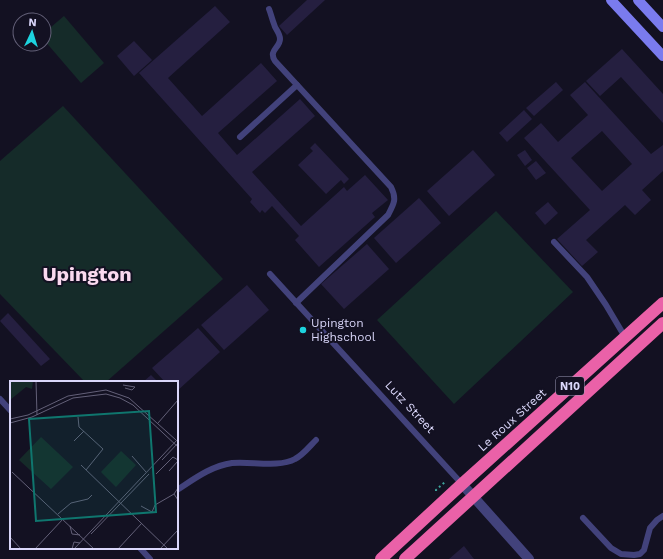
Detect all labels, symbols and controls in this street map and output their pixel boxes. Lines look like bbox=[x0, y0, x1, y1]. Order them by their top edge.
north arrow bbox=[12, 12, 52, 52]
text: N bbox=[28, 16, 37, 29]
district label: Upington bbox=[42, 262, 132, 286]
place label: Upington Highschool bbox=[311, 316, 376, 344]
marker: Upington Highschool bbox=[298, 325, 308, 335]
road number: N10 bbox=[556, 377, 584, 395]
street label: Lutz Street bbox=[382, 378, 438, 436]
inset map bbox=[10, 381, 178, 549]
street label: Le Roux Street bbox=[475, 386, 549, 454]

